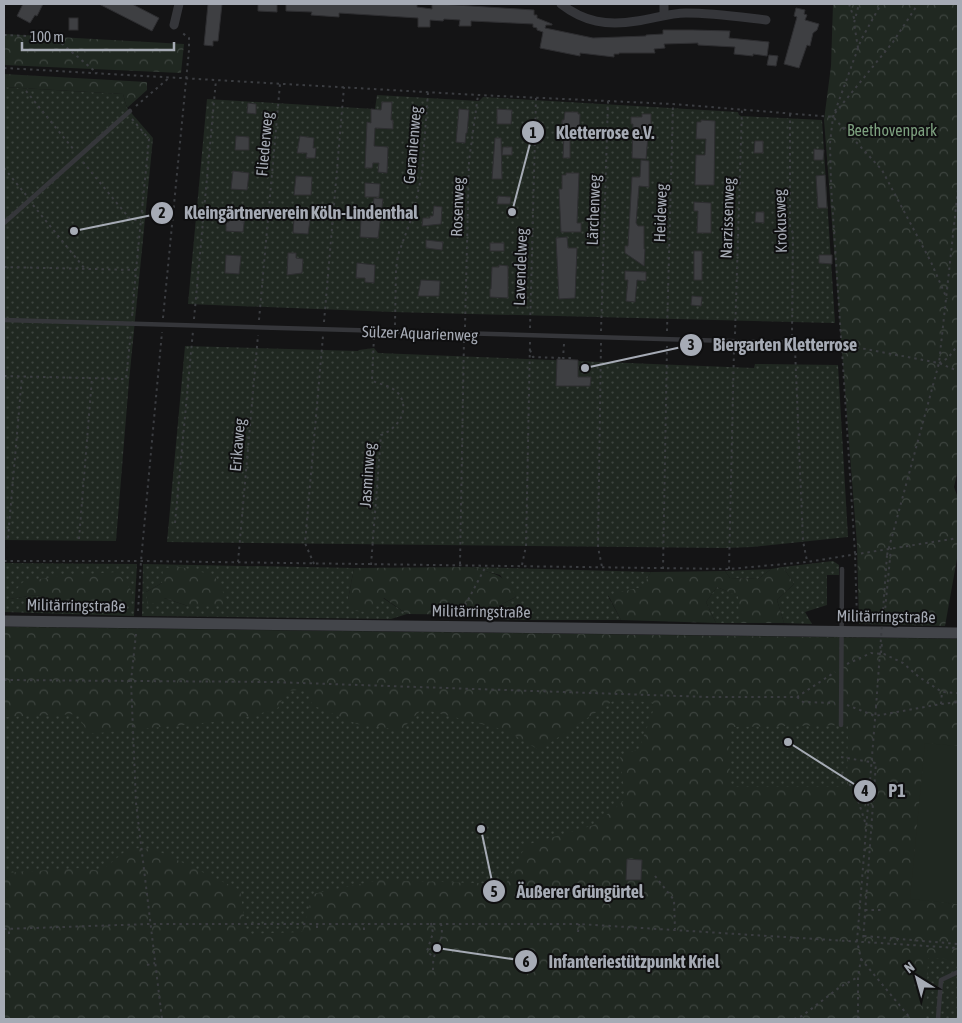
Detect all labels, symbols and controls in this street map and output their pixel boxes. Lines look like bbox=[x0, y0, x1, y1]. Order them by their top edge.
scale bar bbox=[22, 20, 175, 52]
text: 100 m bbox=[30, 28, 64, 45]
street label: Geranienweg bbox=[400, 105, 425, 185]
street label: Fliederweg bbox=[252, 111, 277, 177]
callout: Kletterrose e.V. bbox=[520, 116, 664, 149]
park label: Beethovenpark bbox=[847, 121, 937, 140]
text: Kletterrose e.V. bbox=[556, 122, 654, 143]
text: 1 bbox=[529, 124, 537, 141]
street label: Lärchenweg bbox=[583, 174, 604, 246]
street label: Rosenweg bbox=[447, 177, 468, 237]
street label: Narzissenweg bbox=[717, 177, 738, 259]
street label: Heideweg bbox=[650, 183, 671, 243]
street label: Krokusweg bbox=[770, 189, 791, 253]
callout: Kleingärtnerverein Köln-Lindenthal bbox=[149, 196, 428, 229]
text: Kleingärtnerverein Köln-Lindenthal bbox=[184, 202, 418, 223]
text: 2 bbox=[158, 204, 166, 221]
street label: Lavendelweg bbox=[510, 228, 531, 306]
street label: Sülzer Aquarienweg bbox=[362, 322, 478, 345]
callout: Biergarten Kletterrose bbox=[678, 328, 868, 361]
text: Biergarten Kletterrose bbox=[713, 334, 857, 355]
text: 3 bbox=[687, 336, 695, 353]
street label: Erikaweg bbox=[226, 418, 249, 472]
street label: Jasminweg bbox=[356, 442, 379, 508]
street label: Militärringstraße bbox=[26, 595, 126, 616]
street label: Militärringstraße bbox=[431, 601, 531, 622]
street label: Militärringstraße bbox=[836, 606, 936, 627]
callout: P1 bbox=[853, 774, 915, 807]
text: P1 bbox=[888, 780, 906, 801]
text: 4 bbox=[860, 782, 869, 799]
callout: Äußerer Grüngürtel bbox=[481, 875, 653, 908]
text: Äußerer Grüngürtel bbox=[515, 881, 644, 902]
text: 5 bbox=[490, 883, 498, 900]
callout: Infanteriestützpunkt Kriel bbox=[514, 945, 730, 978]
text: Infanteriestützpunkt Kriel bbox=[549, 951, 720, 972]
text: 6 bbox=[522, 953, 530, 970]
north arrow bbox=[892, 953, 942, 1003]
text: N bbox=[901, 959, 917, 976]

